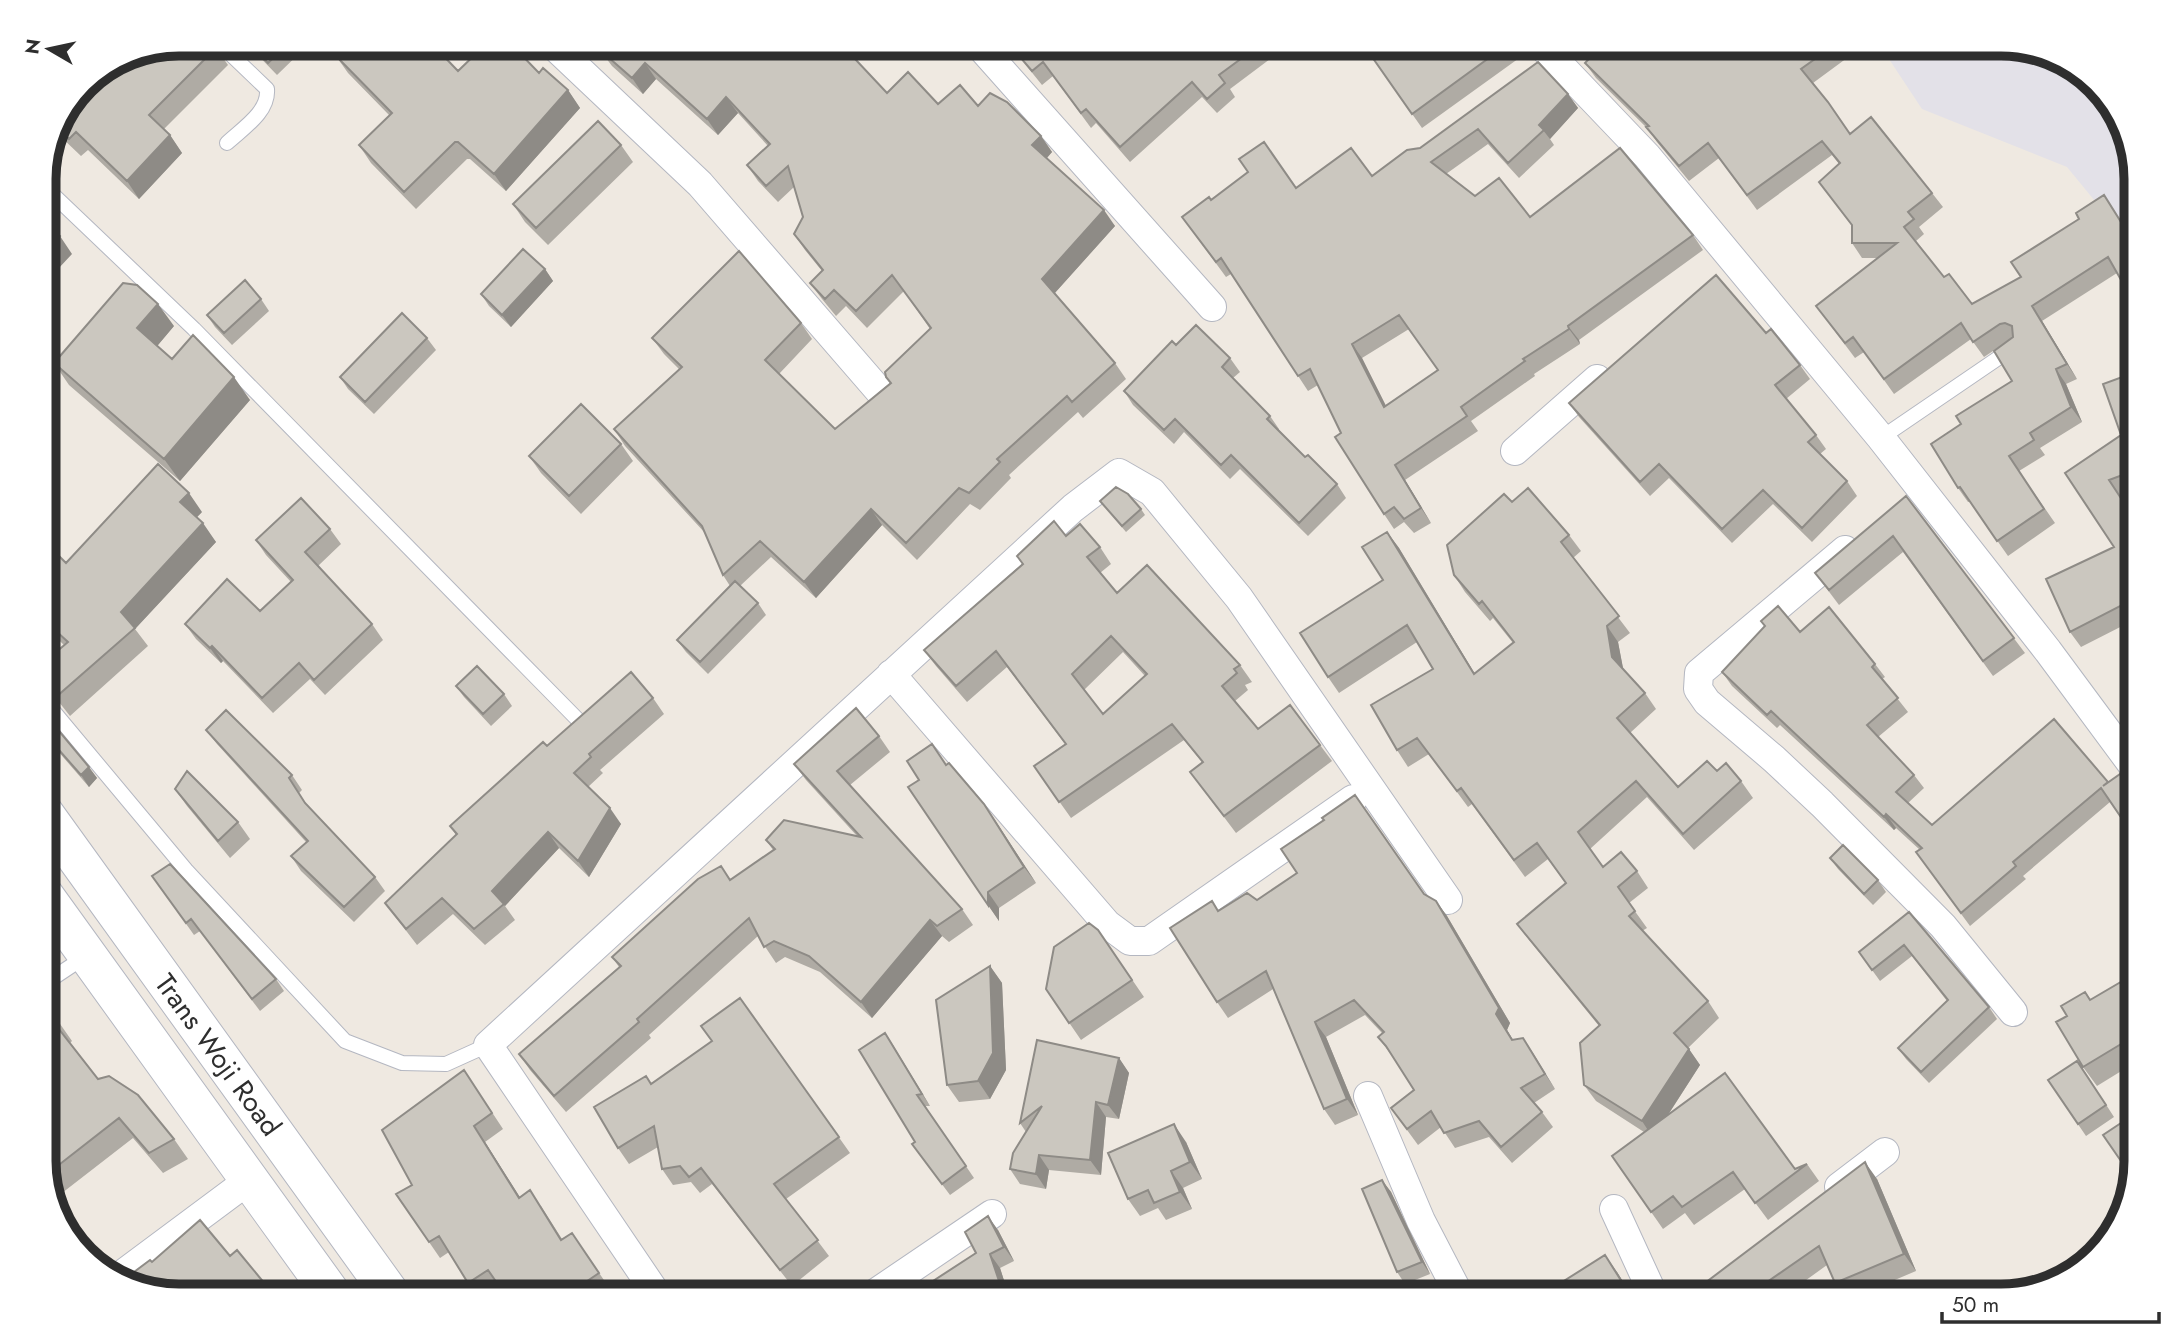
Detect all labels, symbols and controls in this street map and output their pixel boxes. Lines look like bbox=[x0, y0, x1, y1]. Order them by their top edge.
north arrow bbox=[14, 14, 84, 84]
text: N bbox=[18, 37, 47, 56]
street label: Trans Woji Road bbox=[145, 965, 291, 1145]
scale bar bbox=[1942, 1280, 2159, 1324]
text: 50 m bbox=[1952, 1290, 1999, 1320]

